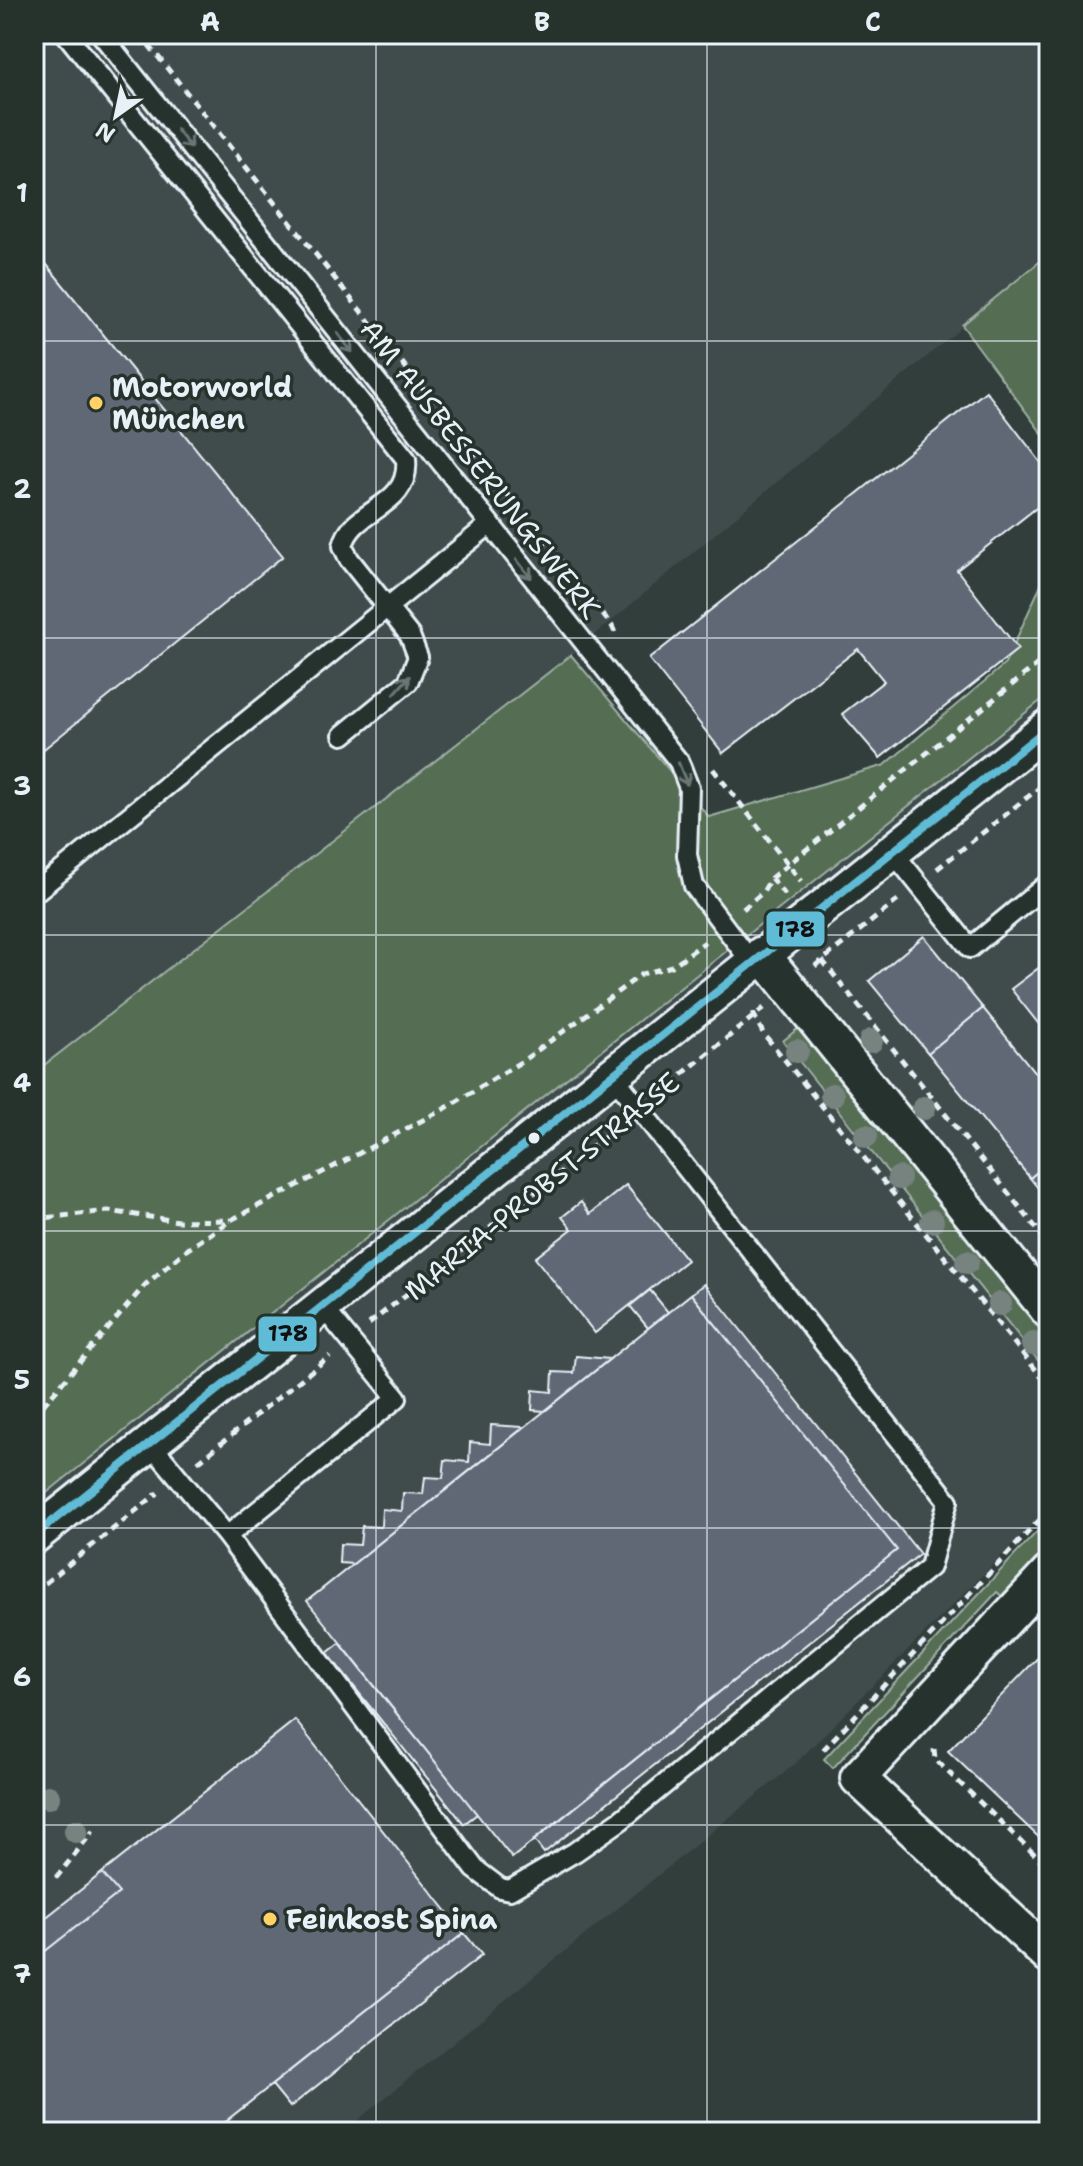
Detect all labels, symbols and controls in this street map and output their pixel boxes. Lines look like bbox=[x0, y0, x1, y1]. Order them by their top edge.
text: A bbox=[200, 4, 220, 39]
text: B bbox=[534, 4, 550, 39]
text: C bbox=[865, 4, 881, 39]
north arrow bbox=[76, 76, 156, 156]
text: N bbox=[90, 115, 121, 149]
one-way arrow bbox=[176, 128, 193, 149]
text: 1 bbox=[16, 175, 28, 210]
street label: AM AUSBESSERUNGSWERK bbox=[352, 311, 610, 627]
one-way arrow bbox=[337, 332, 354, 353]
place label: Motorworld München bbox=[112, 368, 292, 438]
marker: Motorworld München bbox=[87, 394, 105, 412]
text: 2 bbox=[13, 471, 31, 506]
one-way arrow bbox=[515, 558, 533, 579]
one-way arrow bbox=[393, 675, 411, 695]
one-way arrow bbox=[677, 761, 691, 786]
text: 3 bbox=[13, 768, 31, 803]
line badge: 178 bbox=[765, 910, 826, 948]
text: 178 bbox=[775, 915, 815, 944]
street label: MARIA-PROBST-STRASSE bbox=[397, 1063, 687, 1309]
text: 4 bbox=[13, 1065, 31, 1100]
unlabelled marker bbox=[526, 1130, 542, 1146]
line badge: 178 bbox=[257, 1315, 318, 1353]
text: 178 bbox=[268, 1319, 308, 1348]
text: 5 bbox=[14, 1362, 30, 1397]
text: 6 bbox=[13, 1659, 31, 1694]
place label: Feinkost Spina bbox=[286, 1900, 497, 1938]
marker: Feinkost Spina bbox=[261, 1910, 279, 1928]
text: 7 bbox=[13, 1956, 31, 1991]

